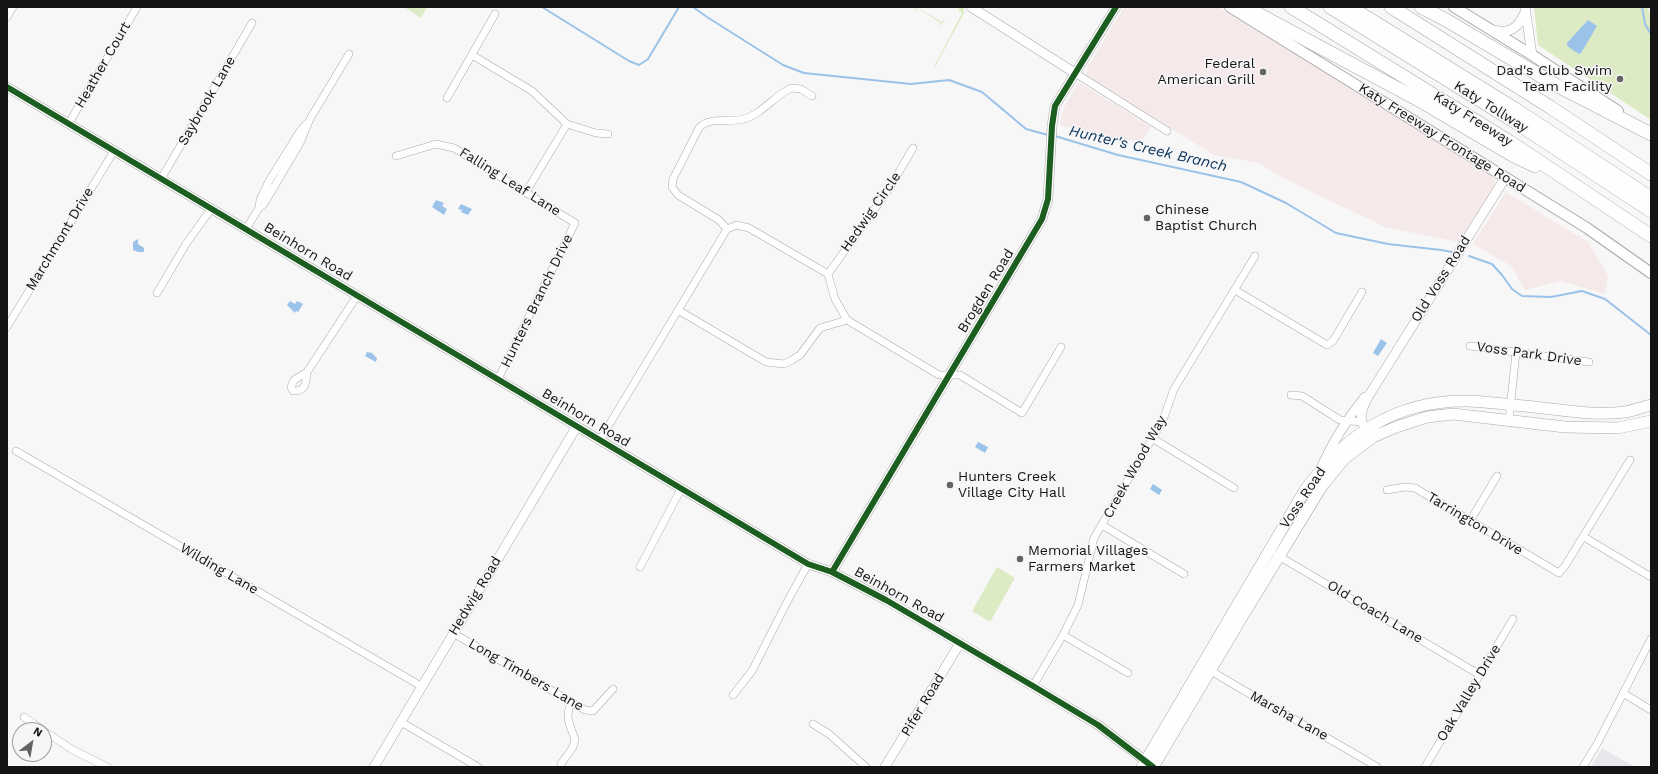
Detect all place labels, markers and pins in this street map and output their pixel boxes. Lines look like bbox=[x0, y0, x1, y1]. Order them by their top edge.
place label: Federal American Grill bbox=[1158, 56, 1255, 88]
place label: Dad's Club Swim Team Facility bbox=[1496, 63, 1612, 96]
marker: Federal American Grill bbox=[1258, 67, 1268, 77]
marker: Dad's Club Swim Team Facility bbox=[1615, 74, 1625, 84]
place label: Chinese Baptist Church bbox=[1155, 202, 1257, 234]
marker: Chinese Baptist Church bbox=[1142, 213, 1152, 223]
place label: Hunters Creek Village City Hall bbox=[958, 469, 1065, 502]
marker: Hunters Creek Village City Hall bbox=[945, 480, 955, 490]
place label: Memorial Villages Farmers Market bbox=[1028, 543, 1148, 576]
marker: Memorial Villages Farmers Market bbox=[1015, 554, 1025, 564]

